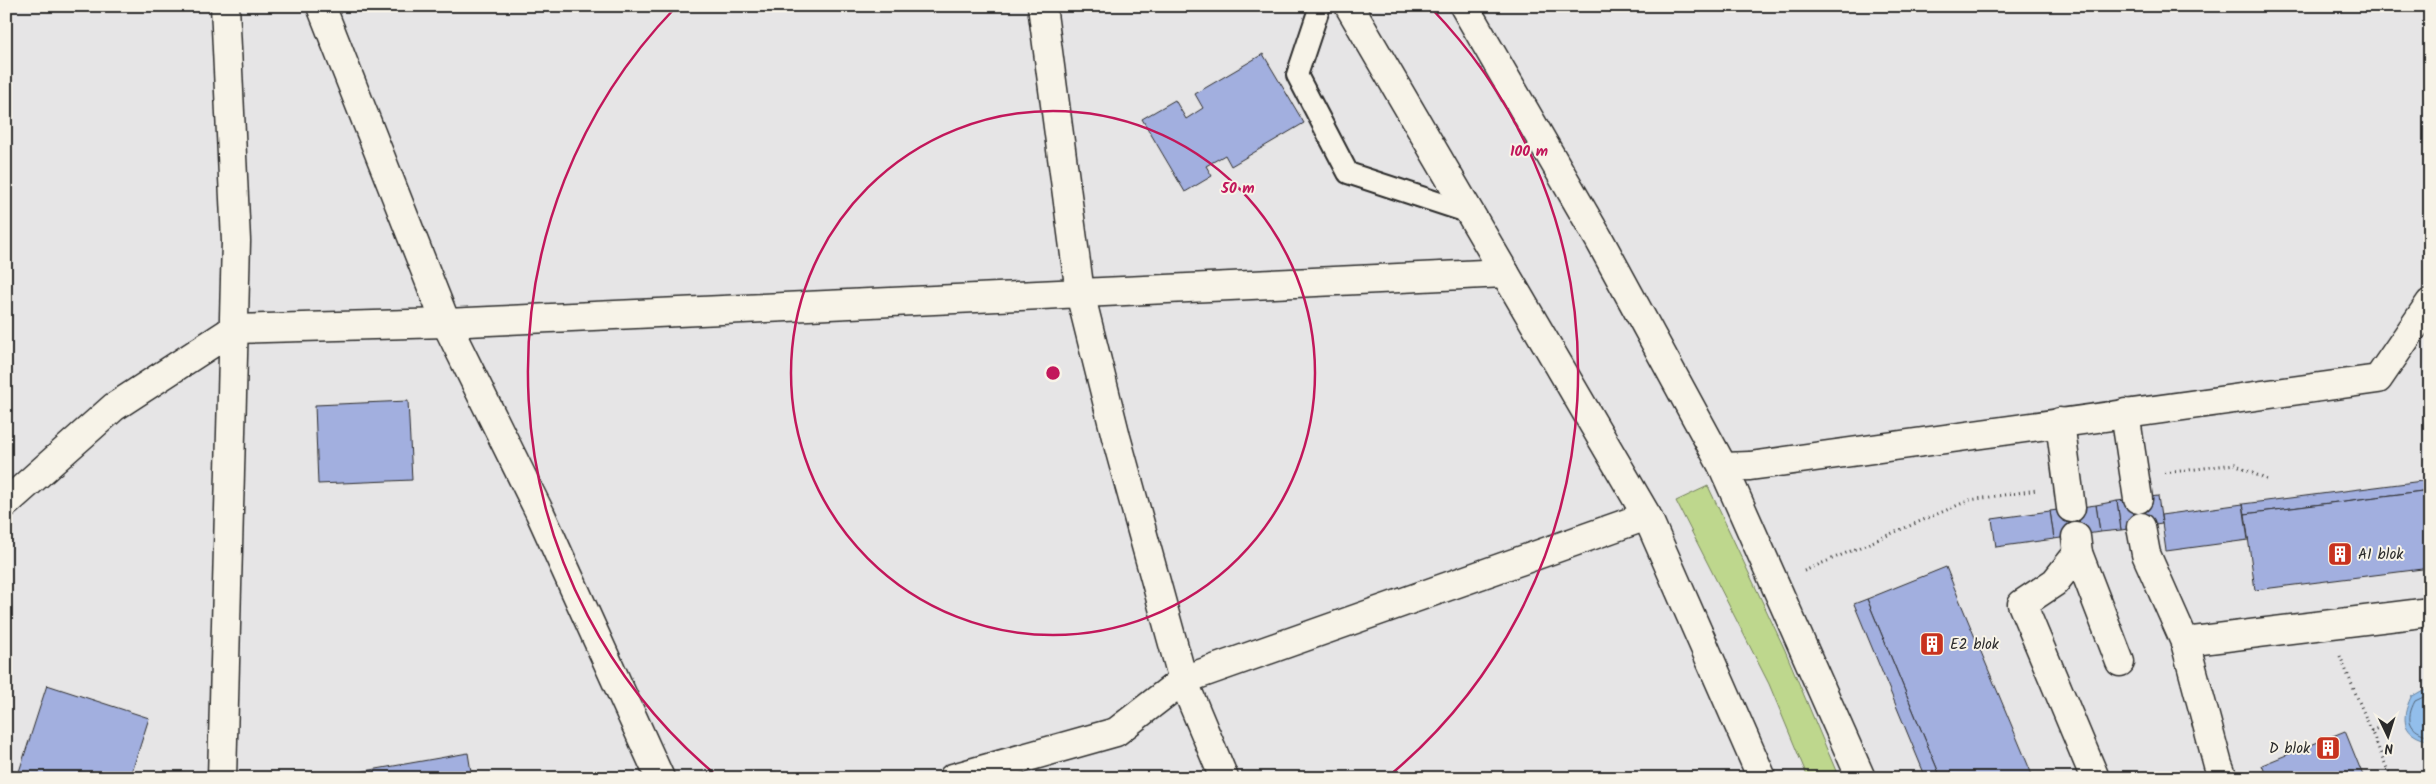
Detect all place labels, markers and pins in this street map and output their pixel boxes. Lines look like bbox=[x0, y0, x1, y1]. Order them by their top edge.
centre of rings bbox=[1044, 364, 1062, 382]
building icon: A1 blok bbox=[2327, 541, 2353, 567]
place label: A1 blok bbox=[2358, 543, 2404, 567]
building icon: E2 blok bbox=[1919, 631, 1945, 657]
place label: E2 blok bbox=[1950, 633, 2000, 657]
building icon: D blok bbox=[2315, 735, 2341, 761]
place label: D blok bbox=[2269, 737, 2311, 761]

